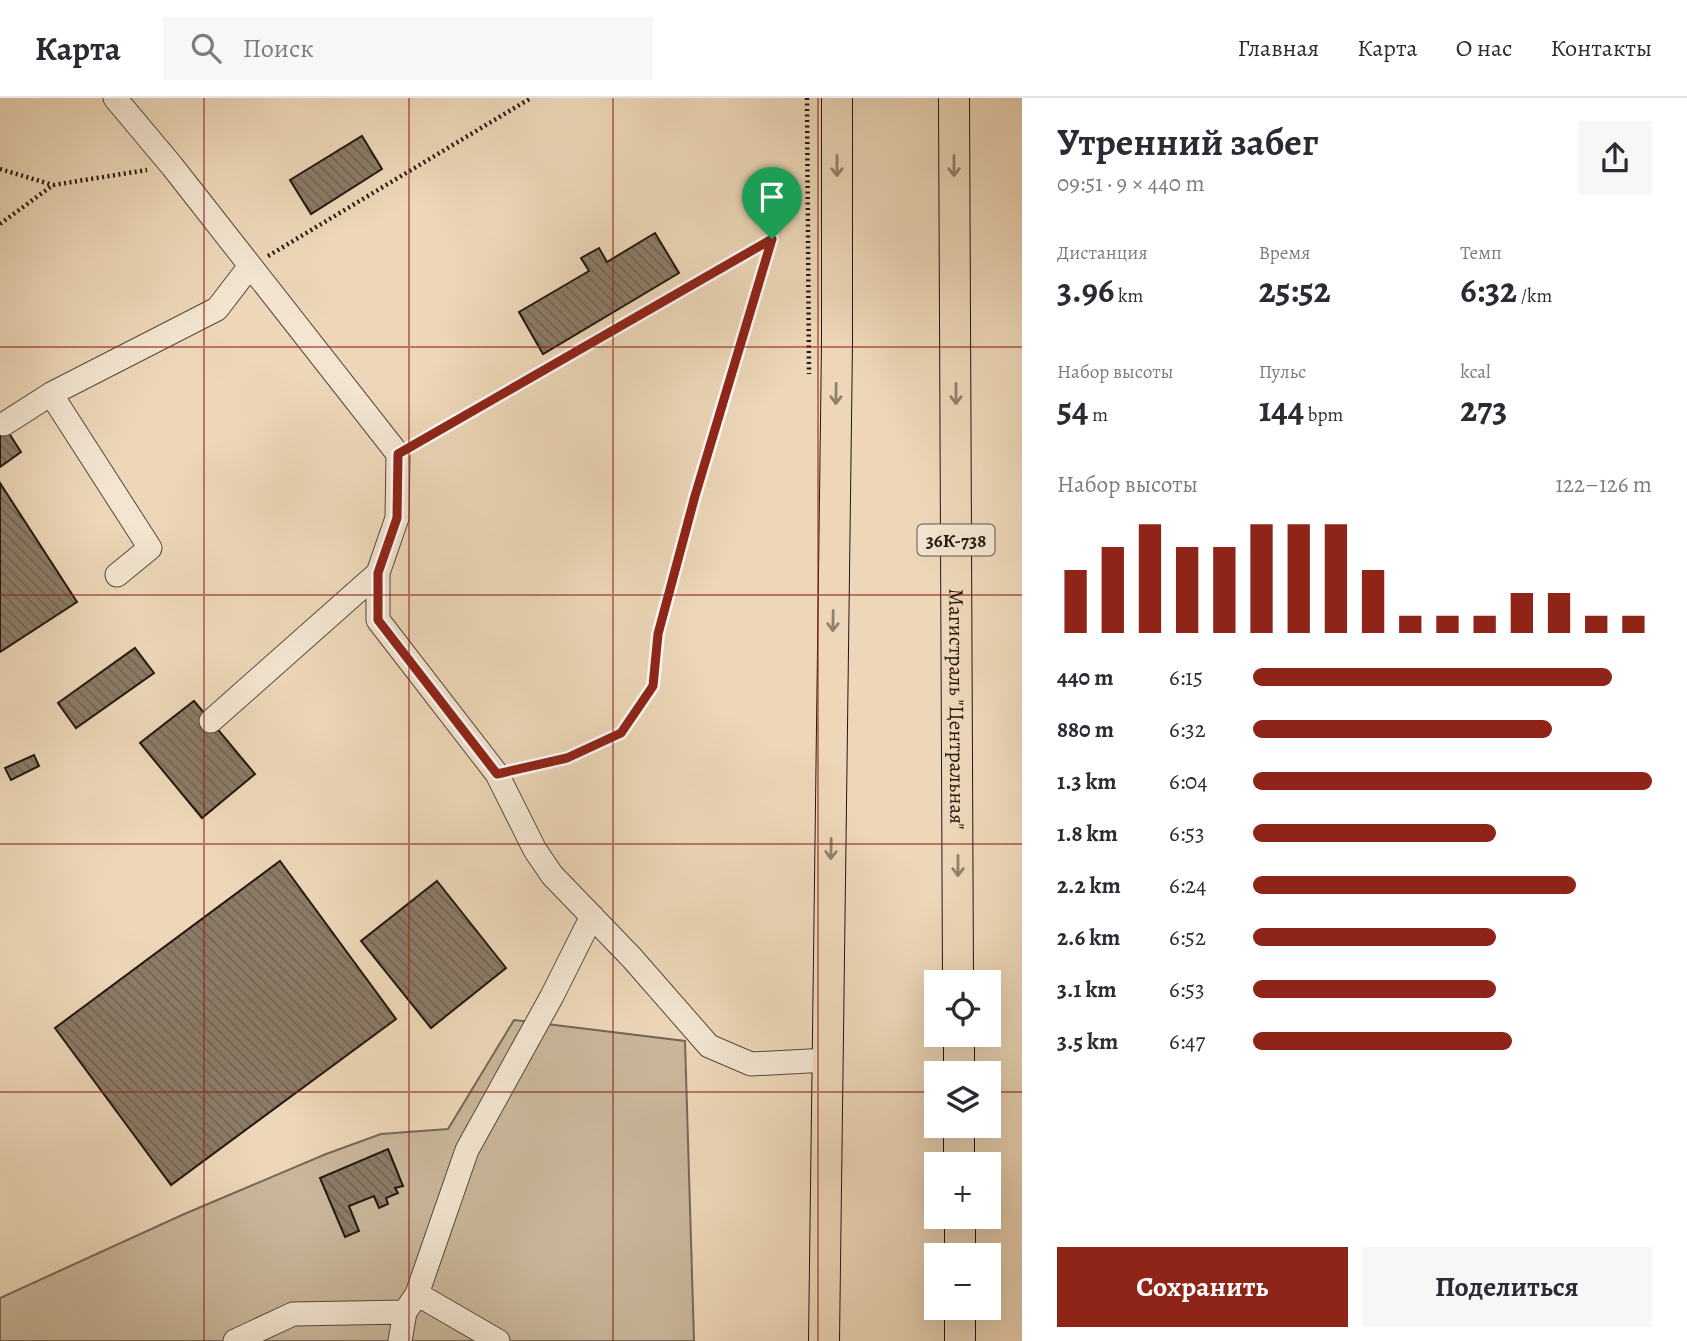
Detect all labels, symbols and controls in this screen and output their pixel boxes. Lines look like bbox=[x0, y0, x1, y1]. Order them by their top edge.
search box bbox=[163, 17, 653, 80]
text: Карта bbox=[35, 26, 121, 71]
icon: search bbox=[187, 29, 225, 67]
text: Поиск bbox=[243, 31, 314, 66]
text: Главная bbox=[1238, 32, 1319, 64]
text: Карта bbox=[1357, 32, 1418, 64]
text: О нас bbox=[1456, 32, 1512, 64]
text: Контакты bbox=[1550, 32, 1652, 64]
text: Утренний забег bbox=[1057, 116, 1318, 168]
button: share bbox=[1578, 121, 1652, 195]
one-way arrow bbox=[830, 154, 844, 177]
one-way arrow bbox=[947, 154, 961, 177]
pin bbox=[742, 167, 802, 239]
text: 09:51 · 9 × 440 m bbox=[1057, 168, 1205, 199]
icon: arrive bbox=[753, 178, 791, 216]
text: Дистанция bbox=[1057, 240, 1148, 266]
text: Время bbox=[1259, 240, 1310, 266]
text: Темп bbox=[1460, 240, 1502, 266]
text: 3.96 bbox=[1057, 266, 1114, 314]
text: 25:52 bbox=[1259, 266, 1331, 314]
text: 6:32 bbox=[1460, 266, 1517, 314]
text: km bbox=[1114, 283, 1143, 309]
text: /km bbox=[1517, 283, 1552, 309]
text: Набор высоты bbox=[1057, 359, 1173, 385]
text: Пульс bbox=[1259, 359, 1306, 385]
text: kcal bbox=[1460, 359, 1491, 385]
one-way arrow bbox=[829, 382, 843, 405]
one-way arrow bbox=[949, 382, 962, 405]
text: 54 bbox=[1057, 385, 1088, 433]
text: 144 bbox=[1259, 385, 1304, 433]
text: 273 bbox=[1460, 385, 1507, 433]
text: m bbox=[1088, 402, 1108, 428]
text: bpm bbox=[1304, 402, 1343, 428]
text: Набор высоты bbox=[1057, 469, 1198, 500]
text: 122–126 m bbox=[1555, 469, 1652, 500]
road number: 36К-738 bbox=[918, 524, 995, 556]
street label: Магистраль "Центральная" bbox=[942, 589, 971, 829]
one-way arrow bbox=[827, 609, 840, 632]
text: 440 m bbox=[1057, 662, 1113, 693]
text: 6:15 bbox=[1169, 662, 1203, 693]
text: 880 m bbox=[1057, 714, 1114, 745]
text: 6:32 bbox=[1169, 714, 1206, 745]
text: 1.3 km bbox=[1057, 766, 1117, 797]
text: 6:04 bbox=[1169, 766, 1208, 797]
text: 1.8 km bbox=[1057, 818, 1118, 849]
text: 6:53 bbox=[1169, 818, 1205, 849]
one-way arrow bbox=[824, 837, 838, 860]
one-way arrow bbox=[951, 854, 965, 877]
text: 2.2 km bbox=[1057, 870, 1121, 901]
text: 6:24 bbox=[1169, 870, 1206, 901]
text: 2.6 km bbox=[1057, 922, 1120, 953]
text: 6:52 bbox=[1169, 922, 1206, 953]
map controls bbox=[924, 970, 1001, 1320]
button: locate bbox=[924, 970, 1001, 1047]
text: 3.1 km bbox=[1057, 974, 1117, 1005]
text: 6:53 bbox=[1169, 974, 1205, 1005]
text: 3.5 km bbox=[1057, 1026, 1118, 1057]
text: 6:47 bbox=[1169, 1026, 1205, 1057]
button: layers bbox=[924, 1061, 1001, 1138]
button: + bbox=[924, 1152, 1001, 1229]
button: − bbox=[924, 1243, 1001, 1320]
button: Сохранить bbox=[1057, 1247, 1348, 1327]
button: Поделиться bbox=[1362, 1247, 1652, 1327]

